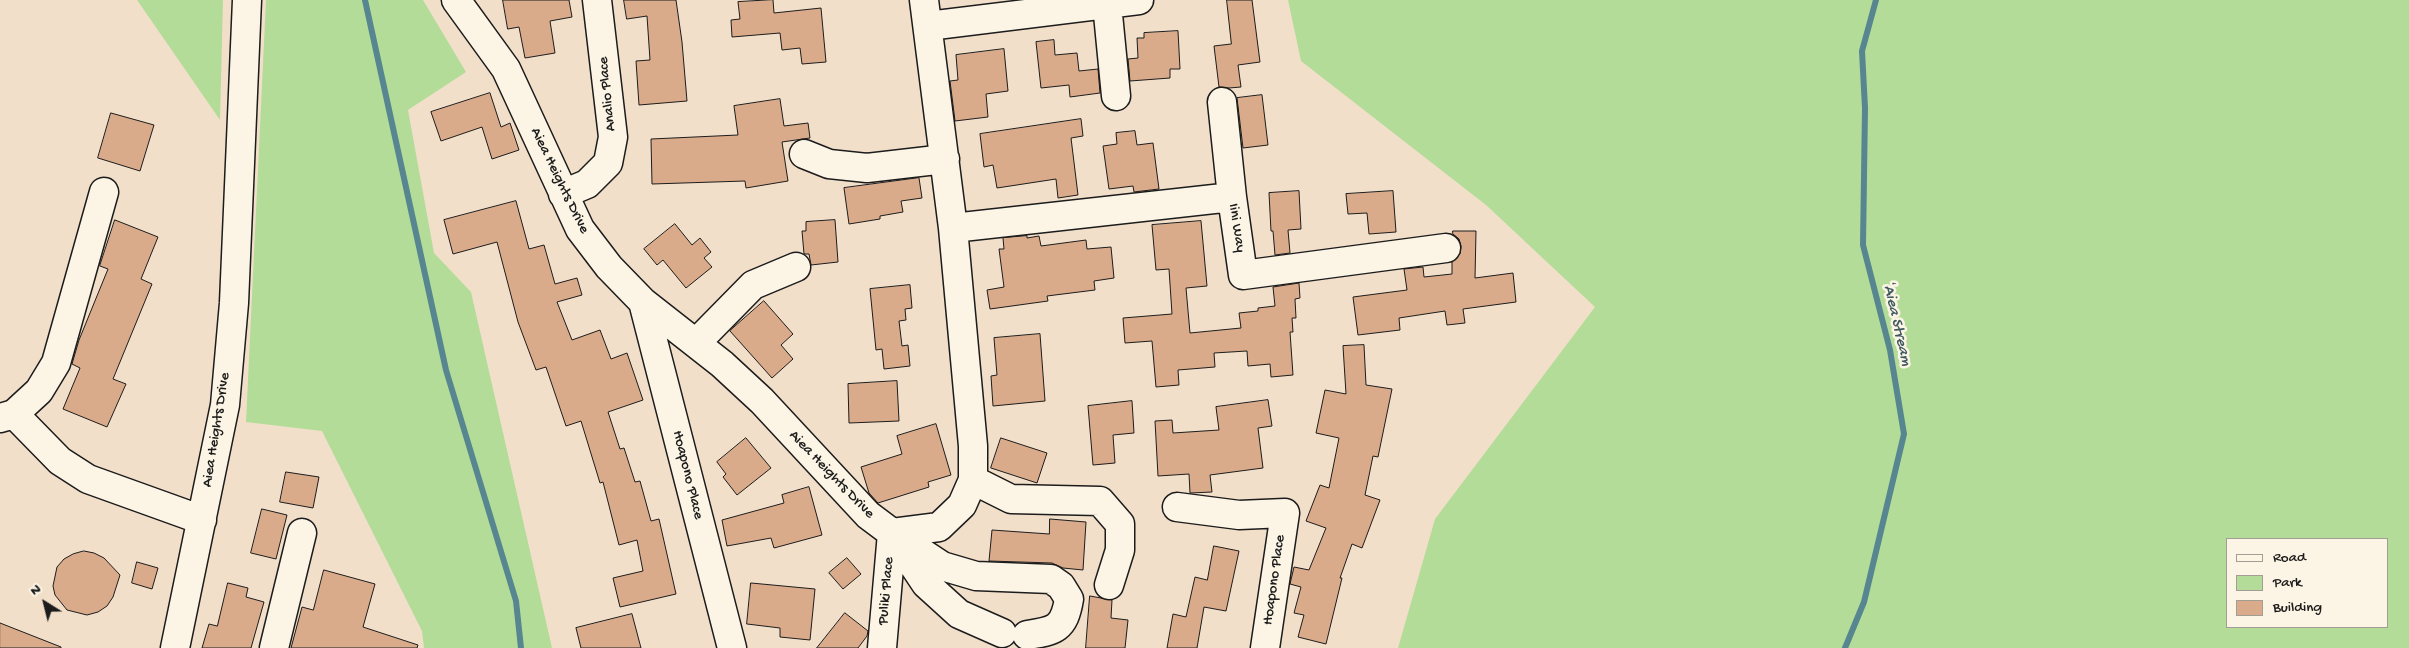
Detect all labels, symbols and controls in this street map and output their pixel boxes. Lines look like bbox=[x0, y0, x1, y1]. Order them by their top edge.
street label: Analio Place bbox=[595, 56, 621, 132]
street label: Aiea Heights Drive bbox=[526, 125, 592, 237]
street label: Iini Way bbox=[1223, 202, 1249, 254]
water label: ʻAiea Stream bbox=[1877, 280, 1915, 368]
street label: Aiea Heights Drive bbox=[199, 371, 235, 489]
street label: Aiea Heights Drive bbox=[784, 427, 878, 523]
street label: Hoapono Place bbox=[667, 429, 707, 521]
street label: Hoapono Place bbox=[1260, 534, 1290, 626]
legend bbox=[2226, 538, 2389, 628]
text: Road bbox=[2273, 549, 2306, 567]
street label: Puliki Place bbox=[875, 556, 899, 626]
text: Park bbox=[2273, 574, 2302, 592]
north arrow bbox=[20, 578, 70, 628]
text: N bbox=[27, 581, 45, 600]
text: Building bbox=[2273, 599, 2322, 617]

